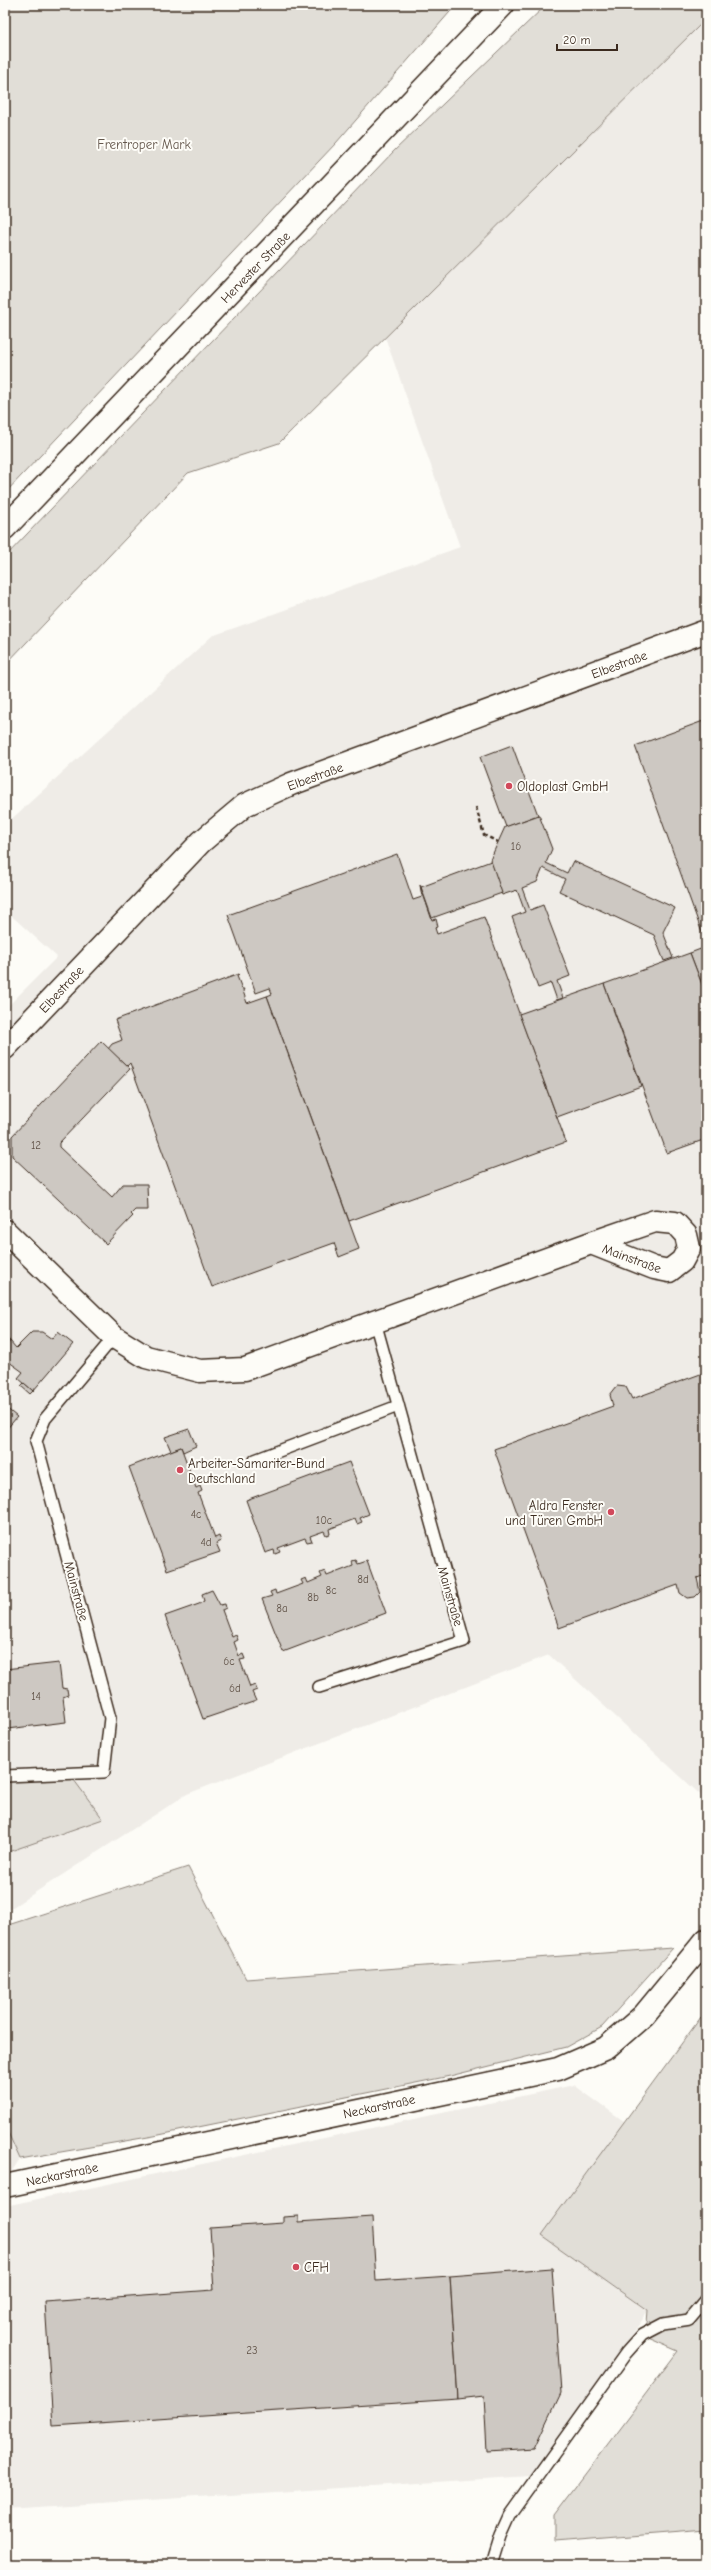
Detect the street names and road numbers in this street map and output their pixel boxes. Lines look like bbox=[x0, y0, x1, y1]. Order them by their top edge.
street label: Hervester Straße bbox=[218, 228, 294, 306]
street label: Elbestraße bbox=[589, 647, 650, 681]
street label: Elbestraße bbox=[285, 759, 346, 793]
street label: Elbestraße bbox=[36, 963, 87, 1016]
street label: Mainstraße bbox=[600, 1241, 664, 1276]
street label: Mainstraße bbox=[61, 1559, 92, 1623]
street label: Mainstraße bbox=[435, 1564, 466, 1628]
street label: Neckarstraße bbox=[342, 2091, 417, 2121]
street label: Neckarstraße bbox=[25, 2159, 100, 2189]

